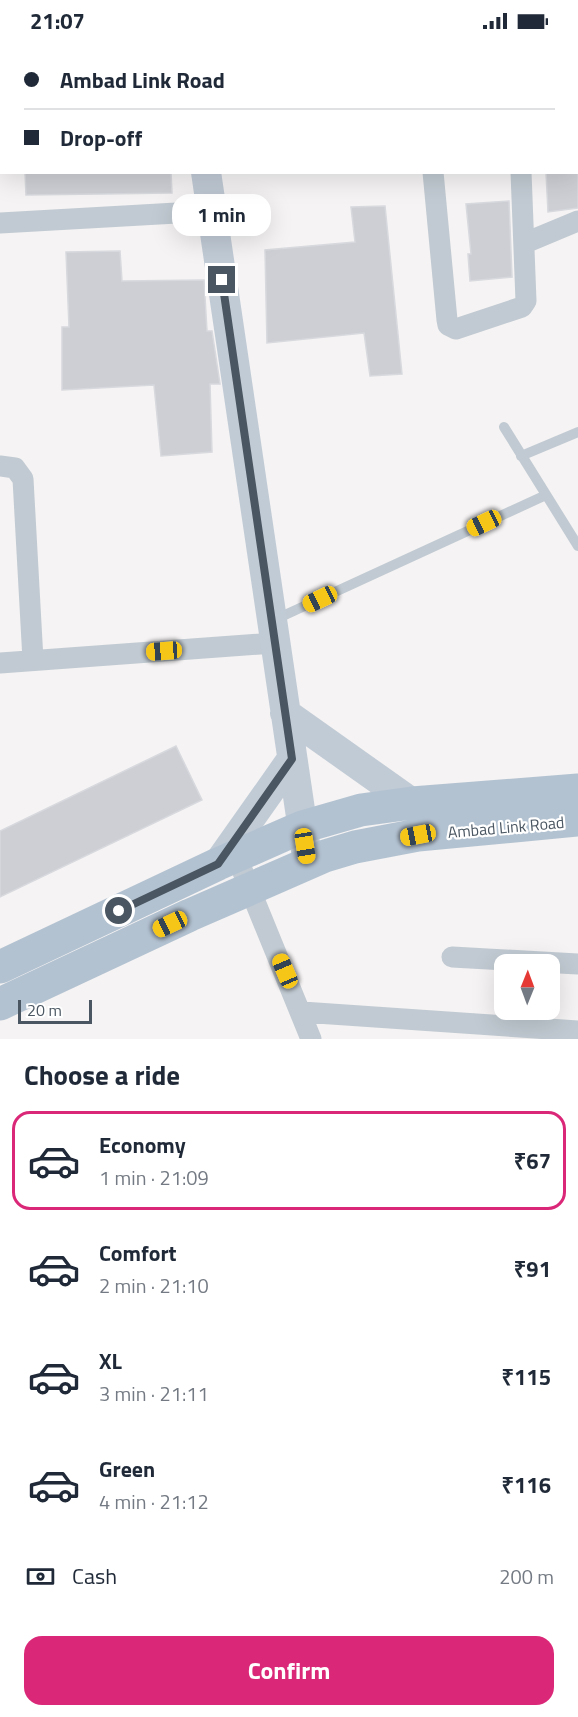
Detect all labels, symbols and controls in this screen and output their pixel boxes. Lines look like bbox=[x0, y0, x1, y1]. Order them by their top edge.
text: 21:07 bbox=[30, 4, 85, 38]
text: Ambad Link Road bbox=[60, 63, 225, 97]
text: Drop-off bbox=[60, 121, 142, 155]
callout: 1 min bbox=[172, 193, 272, 235]
text: 1 min bbox=[197, 199, 246, 230]
route end bbox=[208, 266, 235, 293]
car bbox=[464, 507, 504, 539]
car bbox=[300, 583, 340, 615]
car bbox=[145, 641, 183, 661]
street label: Ambad Link Road bbox=[447, 810, 565, 844]
car bbox=[399, 823, 437, 847]
car bbox=[293, 827, 317, 865]
route start bbox=[105, 897, 132, 924]
car bbox=[150, 908, 190, 940]
car bbox=[270, 951, 300, 991]
north arrow bbox=[494, 954, 560, 1020]
map controls bbox=[494, 954, 560, 1020]
scale bar bbox=[18, 997, 92, 1025]
text: 20 m bbox=[27, 998, 62, 1022]
text: Choose a ride bbox=[24, 1054, 180, 1095]
text: Economy bbox=[99, 1128, 186, 1162]
icon: car bbox=[27, 1134, 81, 1188]
text: ₹67 bbox=[514, 1144, 551, 1178]
text: 1 min · 21:09 bbox=[99, 1162, 209, 1193]
text: Comfort bbox=[99, 1236, 177, 1270]
icon: car bbox=[27, 1242, 81, 1296]
text: ₹91 bbox=[514, 1252, 551, 1286]
text: 2 min · 21:10 bbox=[99, 1270, 209, 1301]
text: XL bbox=[99, 1344, 122, 1378]
icon: car bbox=[27, 1350, 81, 1404]
text: ₹115 bbox=[501, 1360, 551, 1394]
text: 3 min · 21:11 bbox=[99, 1378, 209, 1409]
text: Green bbox=[99, 1452, 155, 1486]
icon: car bbox=[27, 1458, 81, 1512]
text: ₹116 bbox=[501, 1468, 551, 1502]
text: 4 min · 21:12 bbox=[99, 1486, 209, 1517]
text: Cash bbox=[72, 1559, 117, 1593]
icon: cash bbox=[24, 1560, 57, 1593]
text: 200 m bbox=[499, 1561, 554, 1592]
button: Confirm bbox=[24, 1636, 554, 1705]

